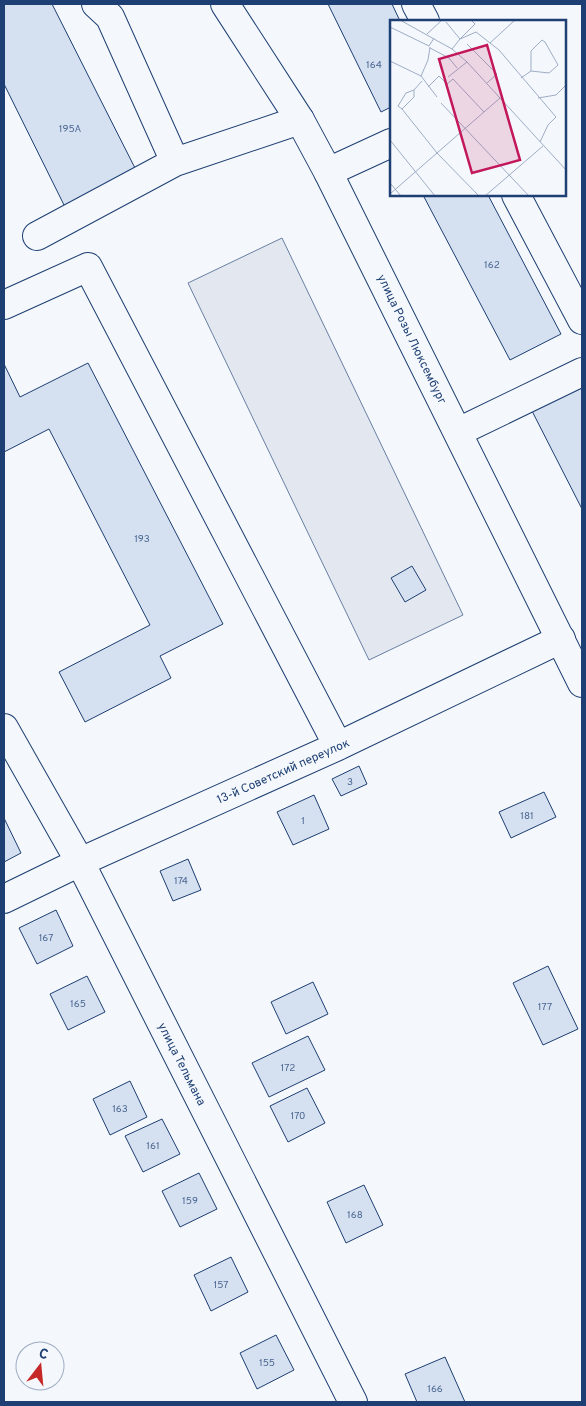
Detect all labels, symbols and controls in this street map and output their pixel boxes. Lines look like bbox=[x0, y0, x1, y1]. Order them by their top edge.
inset map bbox=[390, 20, 566, 196]
house number: 164 bbox=[366, 59, 382, 72]
house number: 195А bbox=[59, 123, 81, 136]
house number: 162 bbox=[484, 259, 500, 272]
street label: улица Розы Люксембург bbox=[373, 272, 450, 407]
house number: 193 bbox=[134, 533, 150, 546]
street label: 13-й Советский переулок bbox=[214, 735, 352, 807]
house number: 3 bbox=[347, 775, 353, 787]
house number: 181 bbox=[520, 810, 534, 823]
house number: 1 bbox=[301, 815, 305, 828]
house number: 174 bbox=[174, 875, 188, 888]
house number: 167 bbox=[39, 932, 53, 945]
house number: 165 bbox=[70, 998, 86, 1011]
house number: 177 bbox=[538, 1001, 552, 1014]
street label: улица Тельмана bbox=[153, 1020, 209, 1109]
house number: 172 bbox=[281, 1062, 295, 1075]
house number: 163 bbox=[112, 1103, 128, 1116]
house number: 170 bbox=[290, 1110, 306, 1123]
house number: 161 bbox=[146, 1140, 160, 1153]
house number: 159 bbox=[182, 1195, 198, 1208]
house number: 168 bbox=[347, 1209, 363, 1222]
house number: 157 bbox=[213, 1279, 229, 1292]
north arrow bbox=[15, 1341, 65, 1391]
text: С bbox=[37, 1346, 50, 1364]
house number: 155 bbox=[259, 1357, 275, 1370]
house number: 166 bbox=[427, 1383, 443, 1396]

